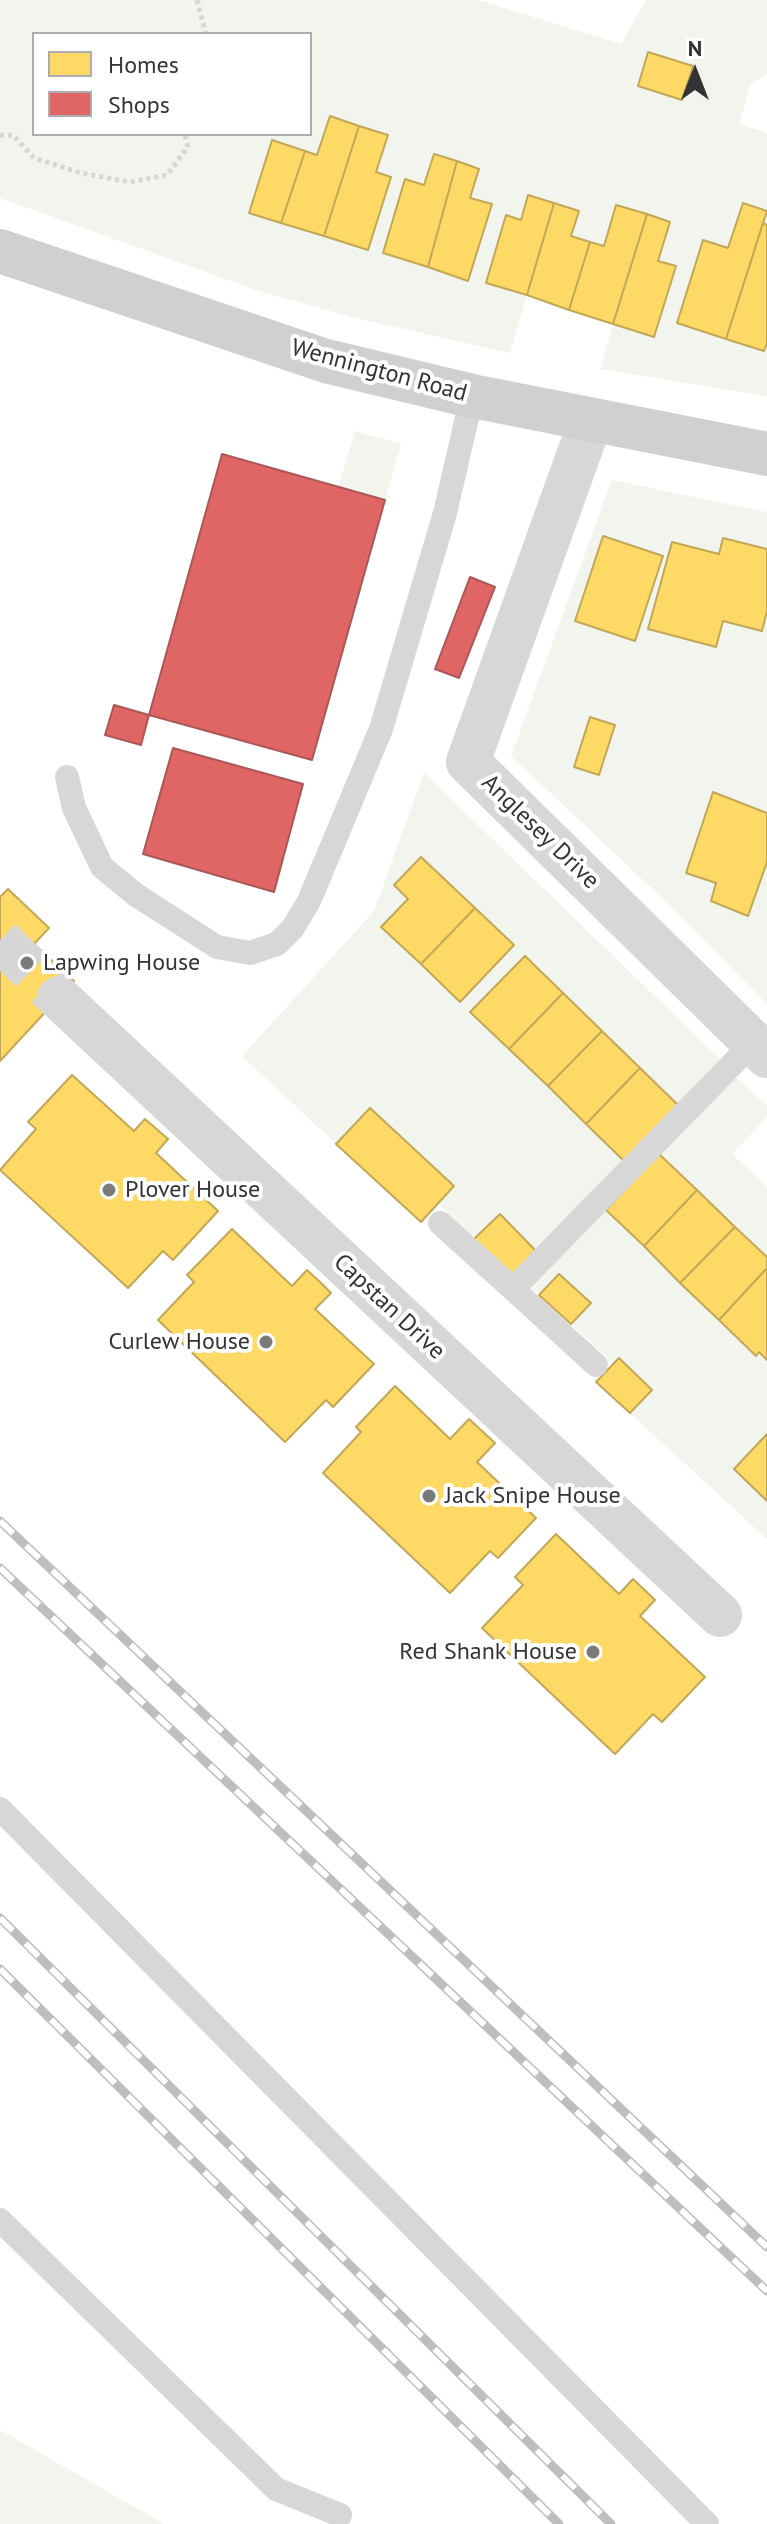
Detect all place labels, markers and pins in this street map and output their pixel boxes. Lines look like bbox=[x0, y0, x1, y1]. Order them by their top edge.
place label: Lapwing House bbox=[43, 949, 200, 977]
marker: Lapwing House bbox=[18, 954, 36, 972]
place label: Plover House bbox=[125, 1176, 260, 1204]
marker: Plover House bbox=[100, 1181, 118, 1199]
place label: Curlew House bbox=[108, 1328, 250, 1356]
marker: Curlew House bbox=[257, 1333, 275, 1351]
place label: Jack Snipe House bbox=[445, 1482, 621, 1510]
marker: Jack Snipe House bbox=[420, 1487, 438, 1505]
place label: Red Shank House bbox=[399, 1638, 577, 1666]
marker: Red Shank House bbox=[584, 1643, 602, 1661]

